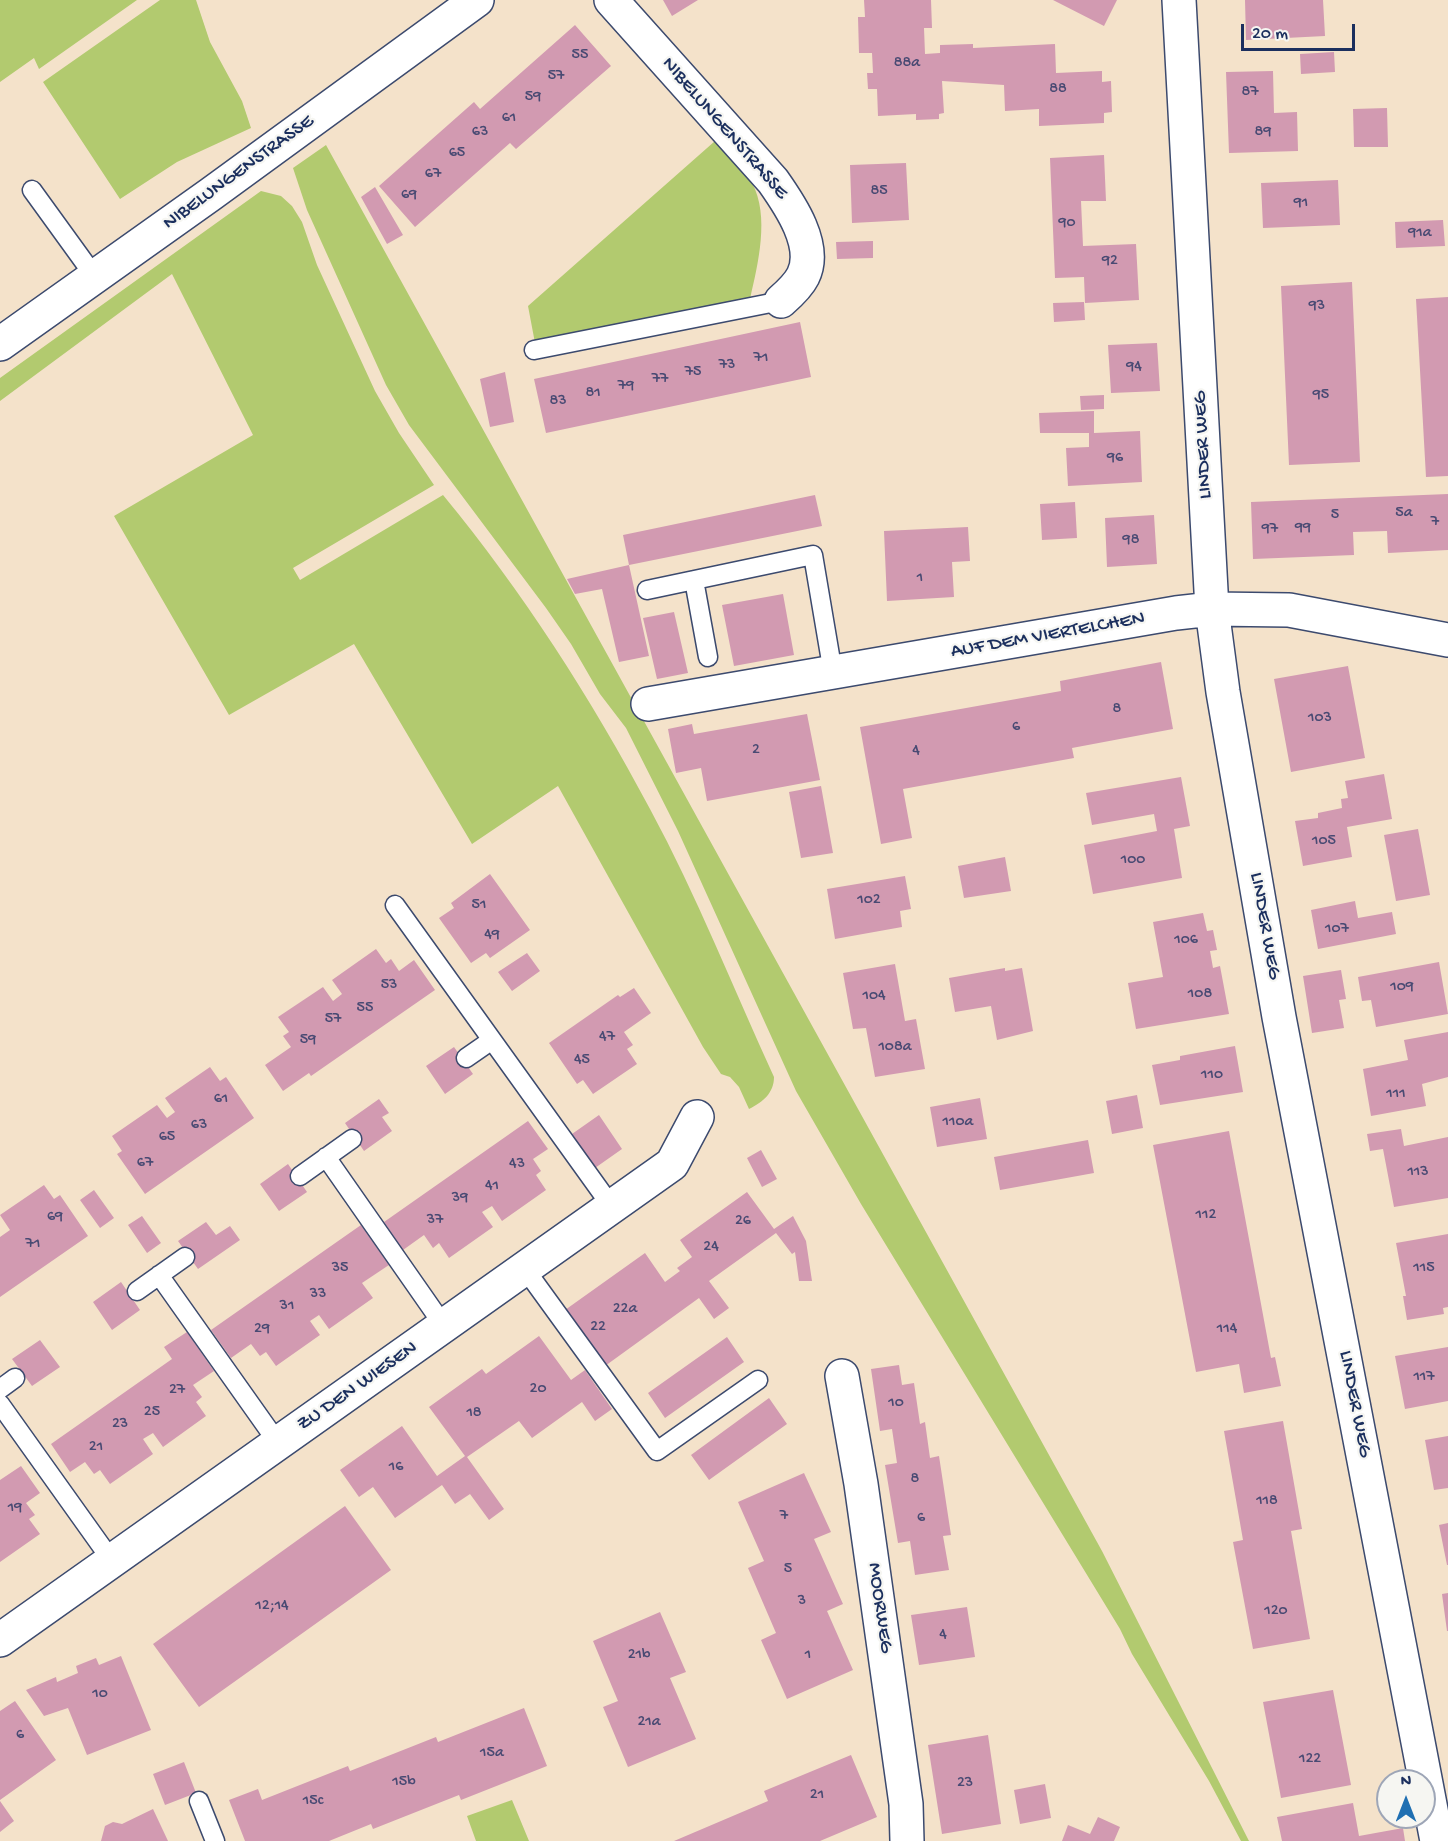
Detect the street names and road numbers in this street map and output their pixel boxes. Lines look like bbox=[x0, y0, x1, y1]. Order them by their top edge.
street label: NIBELUNGENSTRASSE bbox=[656, 53, 792, 205]
street label: NIBELUNGENSTRASSE bbox=[159, 110, 319, 236]
street label: LINDER WEG bbox=[1189, 390, 1219, 500]
street label: AUF DEM VIERTELCHEN bbox=[949, 607, 1147, 665]
street label: LINDER WEG bbox=[1243, 871, 1285, 981]
street label: ZU DEN WIESEN bbox=[293, 1337, 423, 1437]
street label: LINDER WEG bbox=[1332, 1349, 1376, 1459]
street label: MOORWEG bbox=[861, 1562, 897, 1654]

